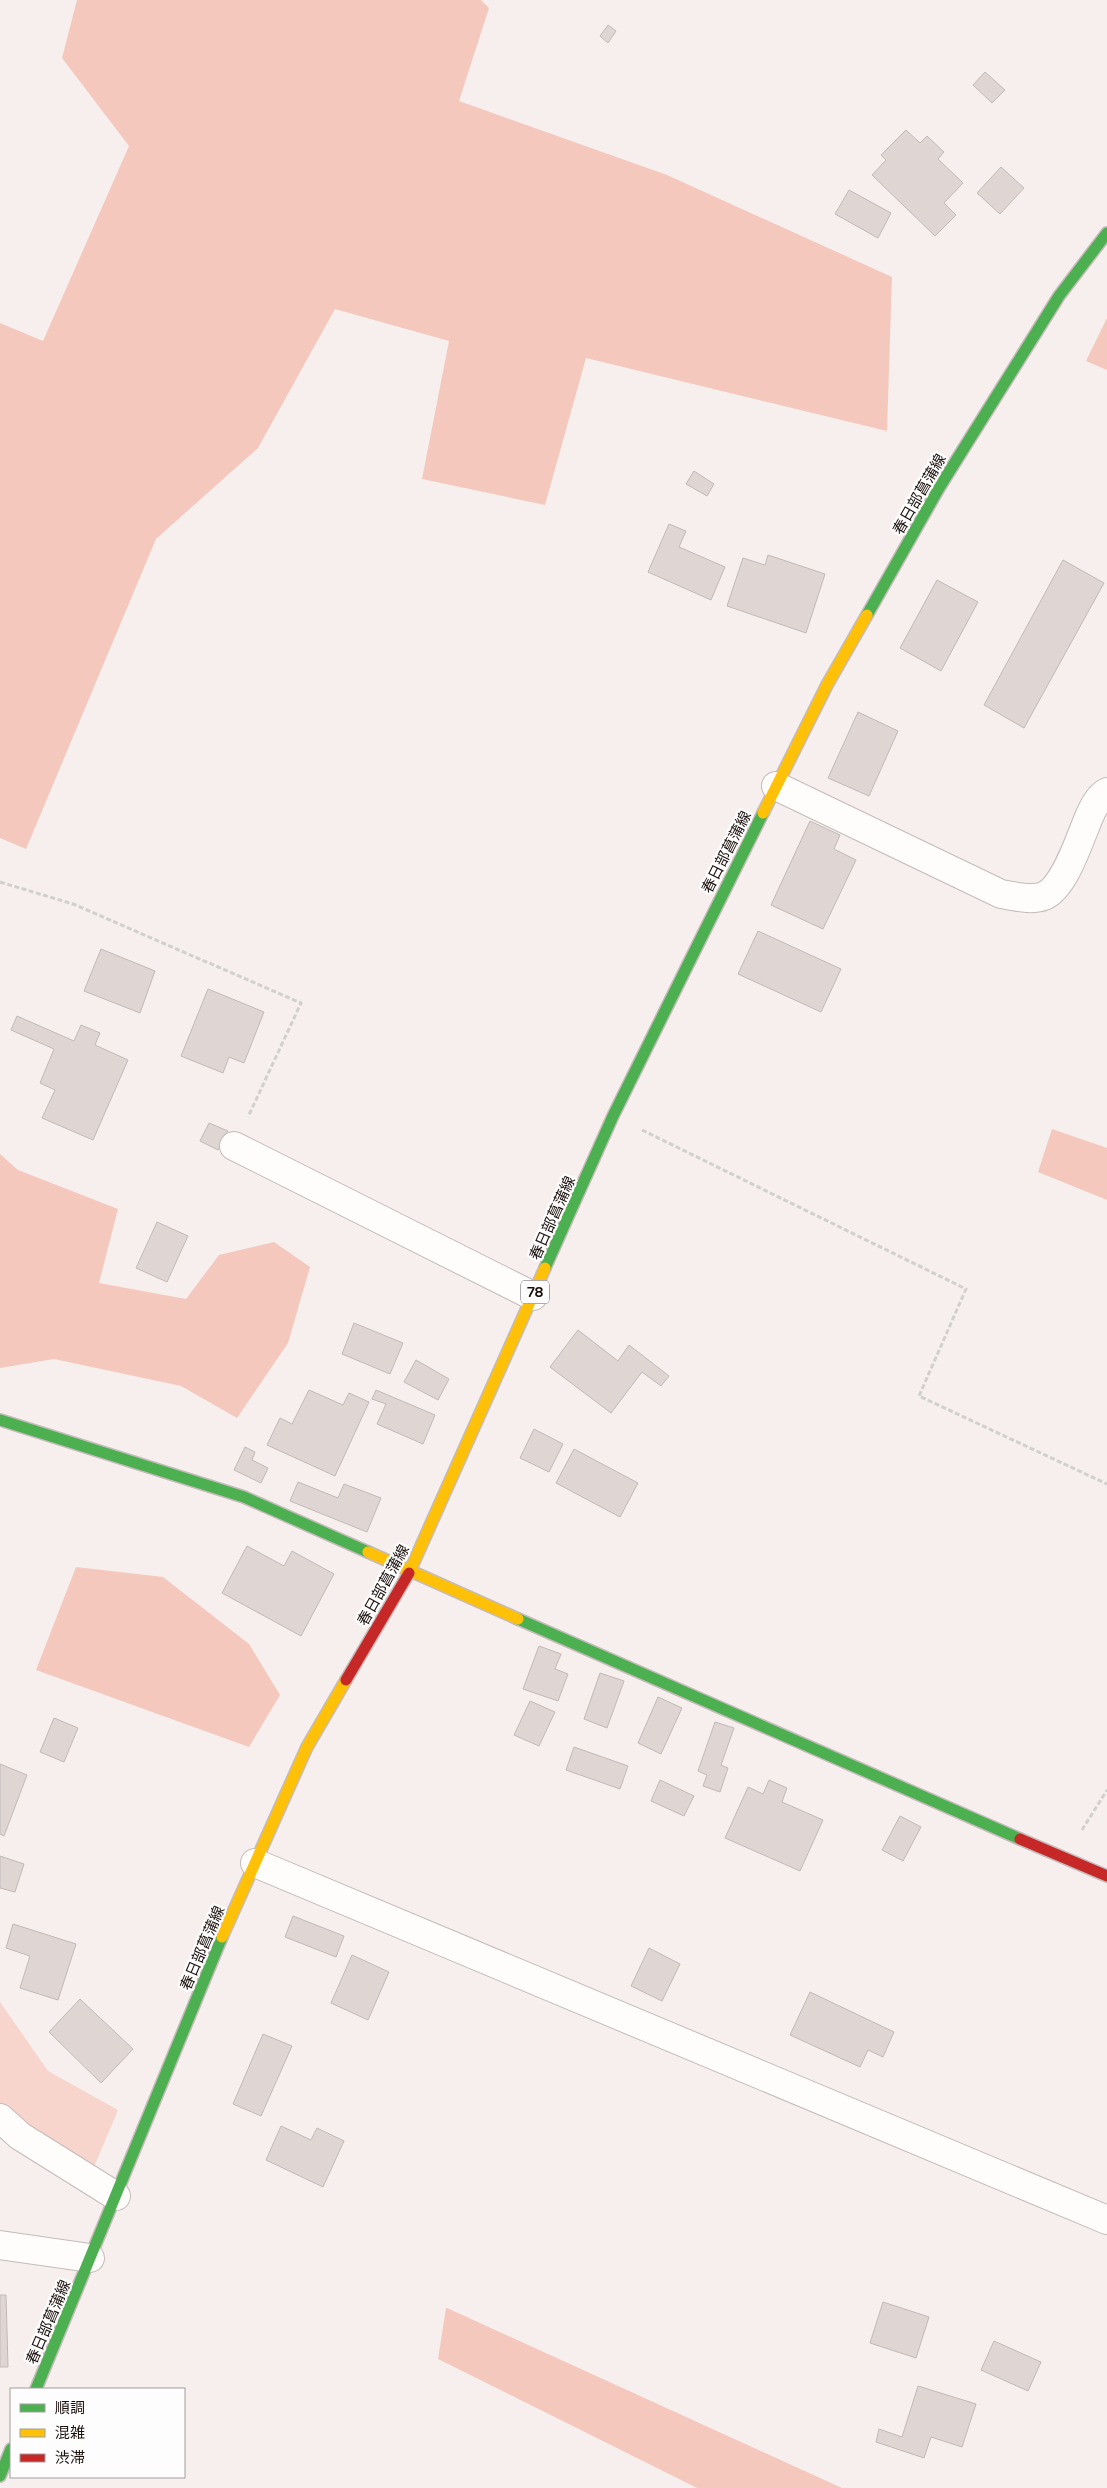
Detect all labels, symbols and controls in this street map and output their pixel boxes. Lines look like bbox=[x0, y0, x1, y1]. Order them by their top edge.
street label: 春日部菖蒲線 bbox=[888, 450, 950, 538]
street label: 春日部菖蒲線 bbox=[697, 808, 755, 896]
street label: 春日部菖蒲線 bbox=[525, 1173, 579, 1263]
road number: 78 bbox=[521, 1280, 549, 1304]
street label: 春日部菖蒲線 bbox=[353, 1541, 413, 1629]
street label: 春日部菖蒲線 bbox=[176, 1903, 228, 1993]
street label: 春日部菖蒲線 bbox=[22, 2277, 74, 2367]
legend bbox=[10, 2388, 185, 2478]
text: 順調 bbox=[55, 2398, 85, 2417]
text: 混雑 bbox=[55, 2423, 85, 2442]
text: 渋滞 bbox=[55, 2448, 85, 2467]

